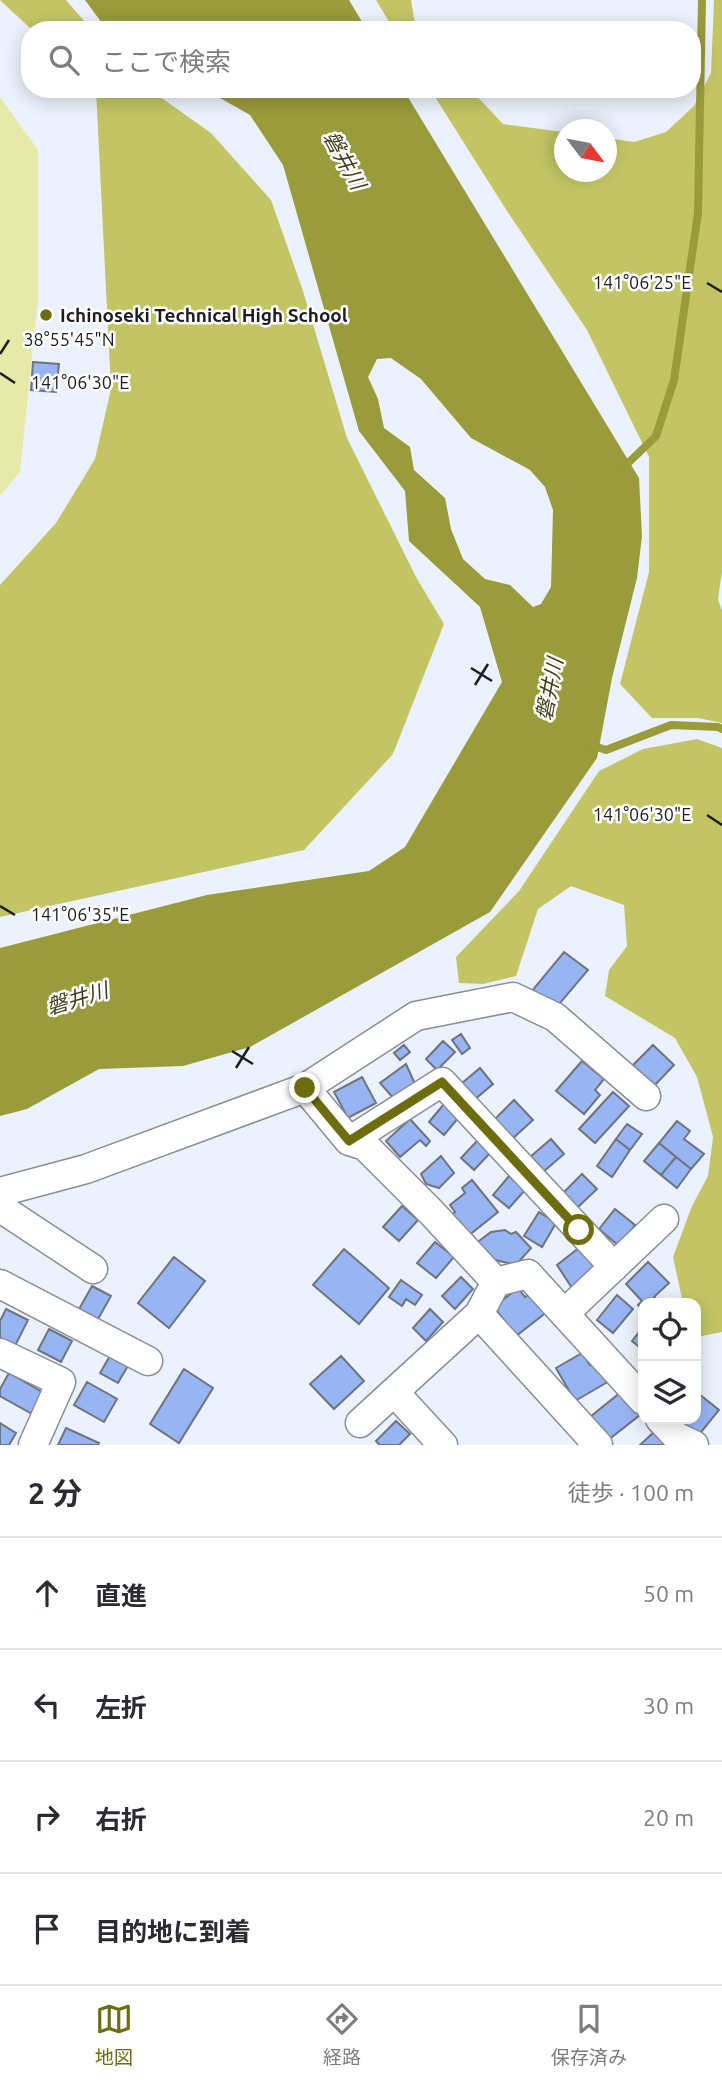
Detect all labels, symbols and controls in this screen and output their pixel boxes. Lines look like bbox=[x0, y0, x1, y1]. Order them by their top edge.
search box bbox=[21, 21, 701, 98]
icon: search bbox=[45, 41, 83, 79]
text: ここで検索 bbox=[101, 47, 231, 76]
north arrow bbox=[554, 119, 617, 182]
water label: 磐井川 bbox=[319, 127, 372, 195]
text: 141°06'25"E bbox=[593, 272, 691, 292]
place label: Ichinoseki Technical High School bbox=[60, 304, 348, 326]
marker: Ichinoseki Technical High School bbox=[38, 307, 54, 323]
text: 38°55'45"N bbox=[23, 329, 115, 349]
text: 141°06'30"E bbox=[31, 372, 129, 392]
water label: 磐井川 bbox=[531, 654, 567, 722]
text: 141°06'30"E bbox=[593, 804, 691, 824]
text: 141°06'35"E bbox=[31, 904, 129, 924]
water label: 磐井川 bbox=[43, 977, 113, 1019]
route end bbox=[289, 1072, 320, 1103]
route start bbox=[563, 1214, 594, 1245]
map controls bbox=[638, 1298, 701, 1424]
button: locate bbox=[638, 1298, 701, 1361]
button: layers bbox=[638, 1361, 701, 1424]
text: 2 分 bbox=[28, 1476, 82, 1510]
text: 徒歩 · 100 m bbox=[568, 1480, 694, 1505]
icon: ahead bbox=[28, 1574, 66, 1612]
text: 直進 bbox=[95, 1581, 147, 1610]
text: 50 m bbox=[643, 1581, 694, 1606]
icon: left bbox=[28, 1686, 66, 1724]
text: 左折 bbox=[95, 1693, 147, 1722]
text: 30 m bbox=[643, 1693, 694, 1718]
icon: right bbox=[28, 1798, 66, 1836]
text: 右折 bbox=[95, 1805, 147, 1834]
text: 20 m bbox=[643, 1805, 694, 1830]
icon: arrive bbox=[28, 1910, 66, 1948]
text: 目的地に到着 bbox=[95, 1917, 251, 1946]
tab: 地図 bbox=[95, 2000, 133, 2069]
tab: 経路 bbox=[323, 2000, 361, 2069]
tab: 保存済み bbox=[551, 2000, 627, 2069]

